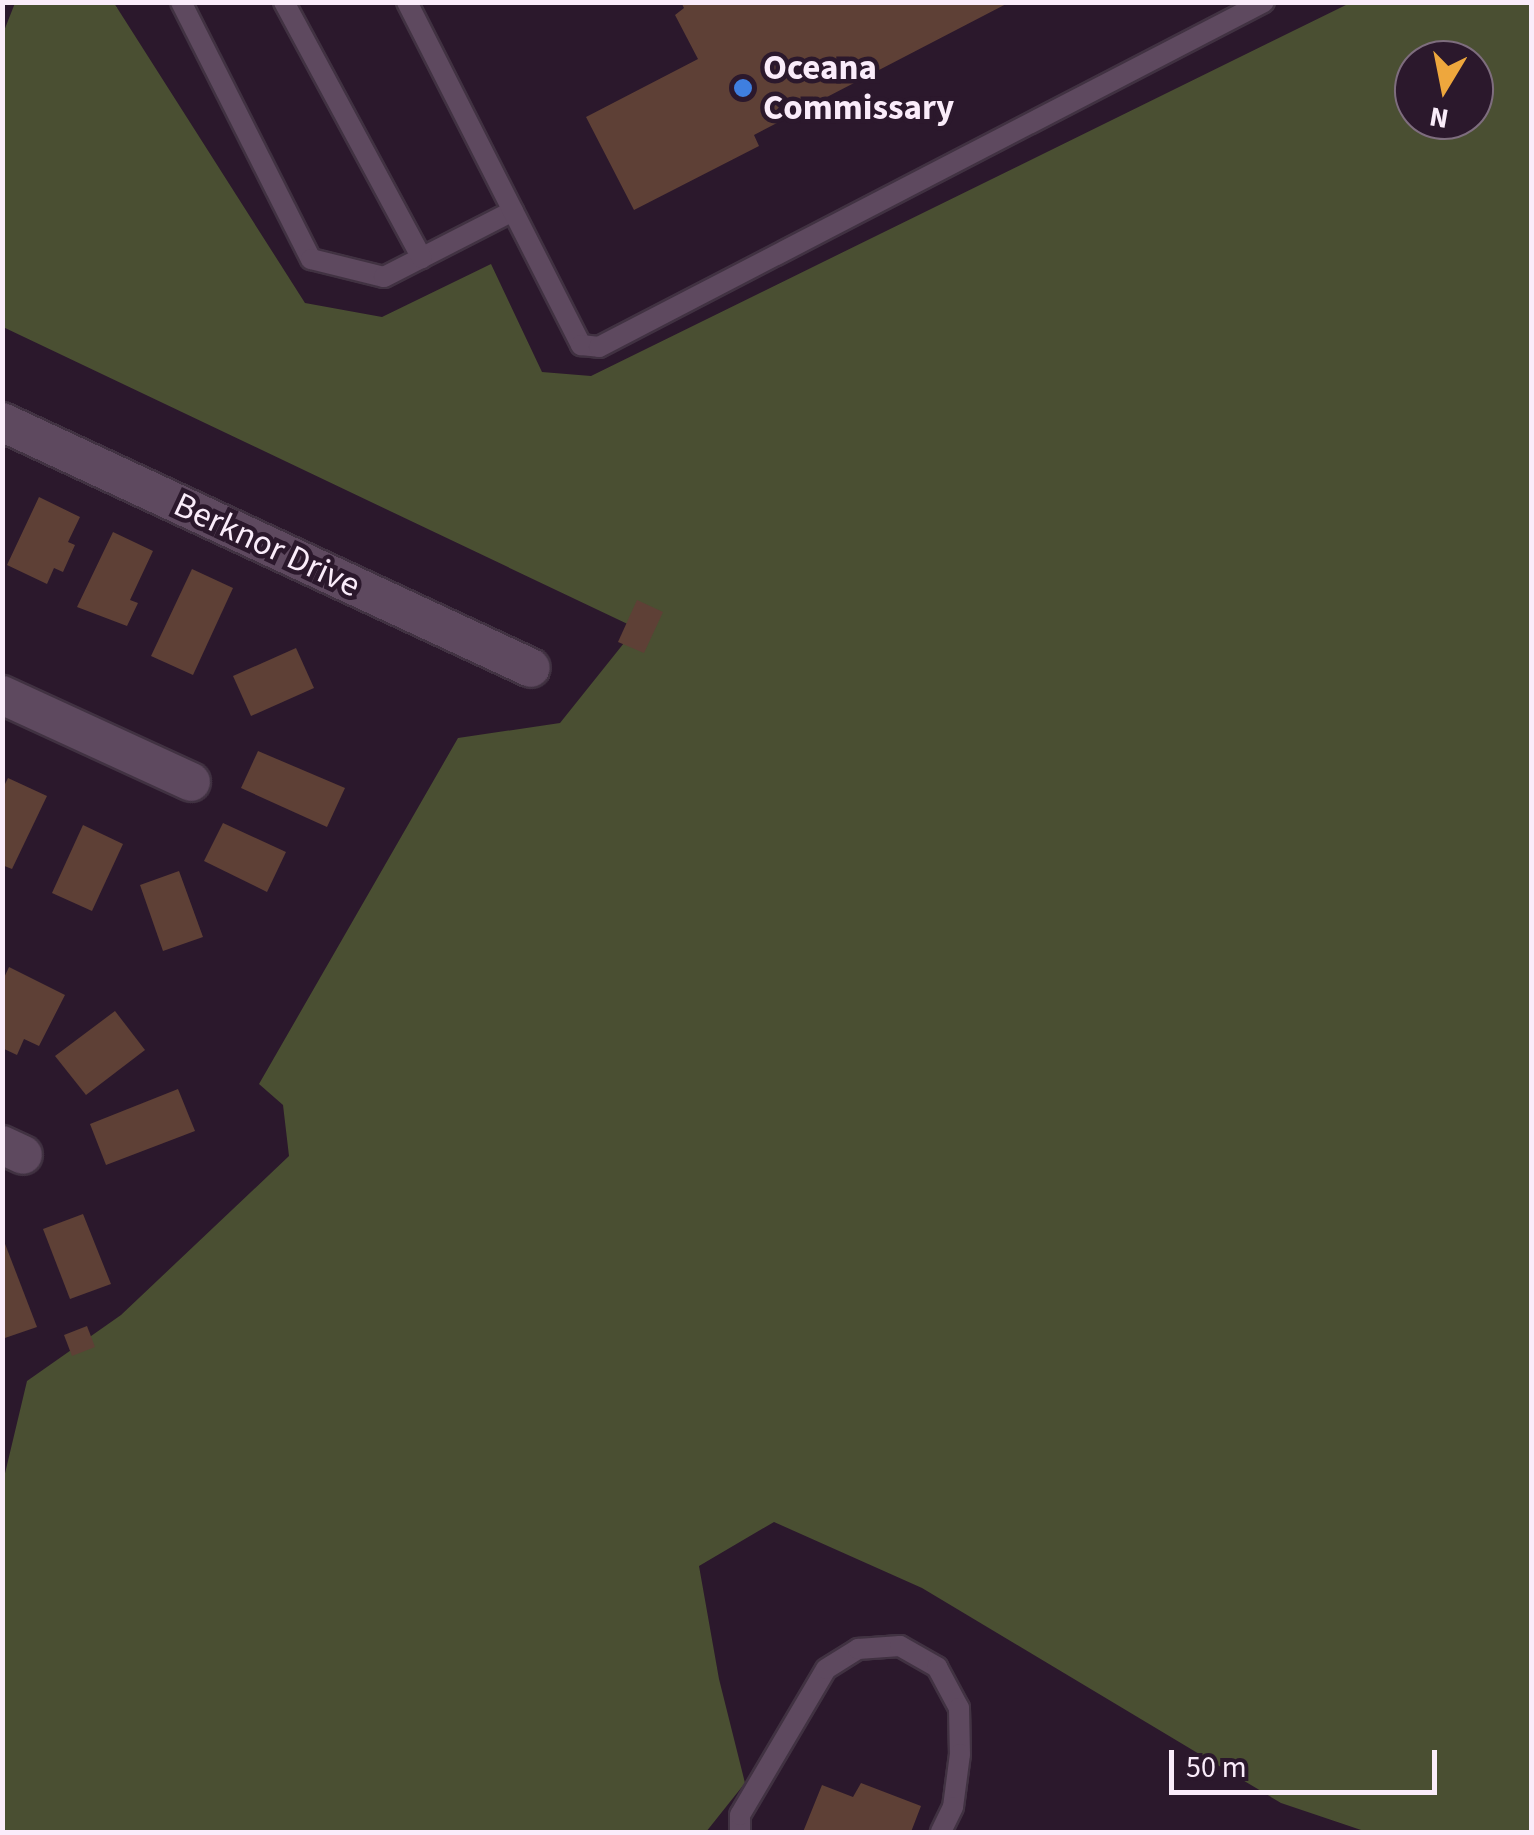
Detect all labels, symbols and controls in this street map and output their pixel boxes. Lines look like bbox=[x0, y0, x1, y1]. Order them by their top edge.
north arrow bbox=[1394, 40, 1494, 140]
place label: Oceana Commissary bbox=[763, 47, 954, 129]
marker: Oceana Commissary bbox=[732, 77, 754, 99]
text: N bbox=[1426, 96, 1452, 139]
street label: Berknor Drive bbox=[167, 484, 367, 606]
scale bar bbox=[1174, 1730, 1442, 1792]
text: 50 m bbox=[1186, 1746, 1247, 1789]

